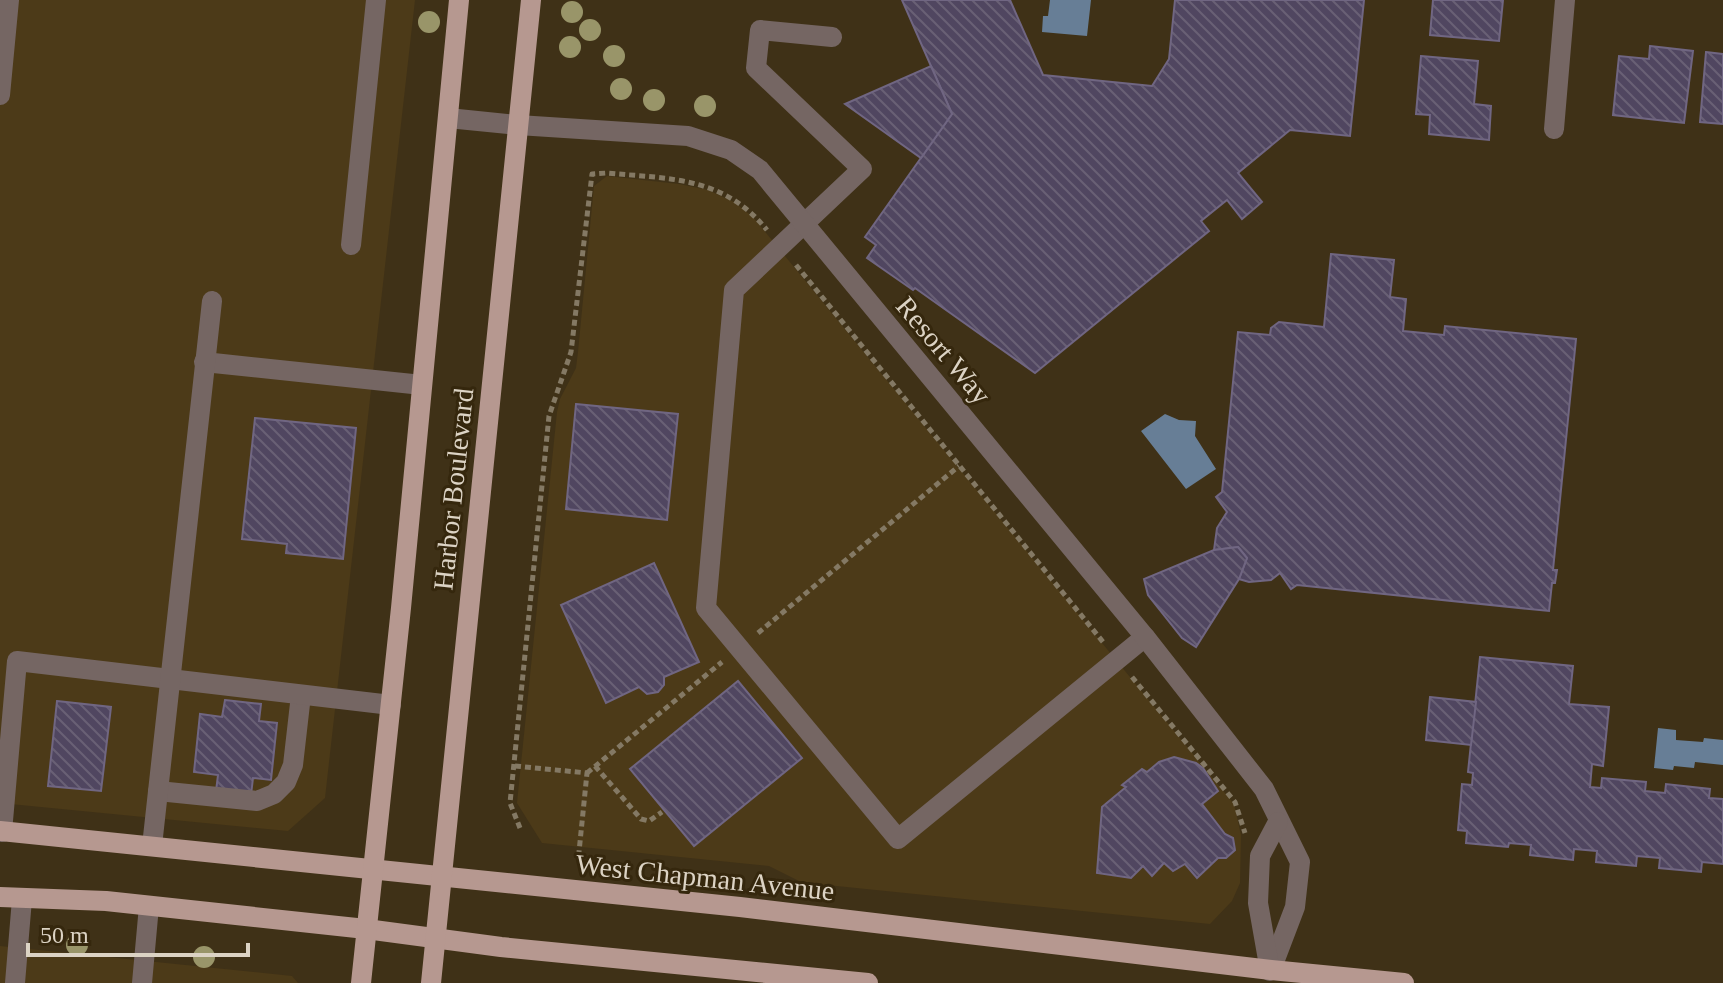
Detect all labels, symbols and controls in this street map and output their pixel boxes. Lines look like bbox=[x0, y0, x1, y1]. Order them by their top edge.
street label: Resort Way bbox=[890, 290, 997, 410]
street label: Harbor Boulevard bbox=[427, 387, 480, 592]
street label: West Chapman Avenue bbox=[574, 848, 836, 907]
scale bar bbox=[28, 907, 248, 957]
text: 50 m bbox=[40, 922, 89, 948]

